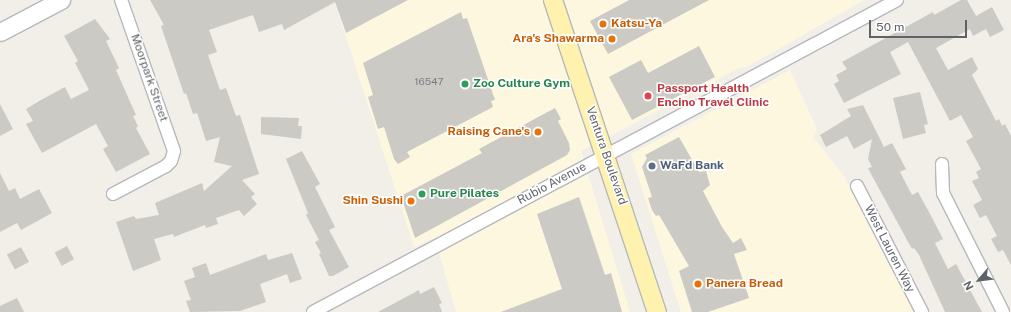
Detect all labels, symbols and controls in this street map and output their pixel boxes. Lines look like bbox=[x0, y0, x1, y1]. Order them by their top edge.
scale bar bbox=[871, 12, 969, 38]
place label: Katsu-Ya bbox=[611, 17, 662, 31]
marker: Katsu-Ya bbox=[598, 19, 608, 29]
text: 50 m bbox=[876, 20, 904, 34]
street label: Moorpark Street bbox=[127, 32, 171, 124]
place label: Ara's Shawarma bbox=[512, 32, 604, 46]
marker: Ara's Shawarma bbox=[607, 34, 617, 44]
house number: 16547 bbox=[415, 76, 443, 88]
place label: Zoo Culture Gym bbox=[473, 77, 570, 91]
marker: Zoo Culture Gym bbox=[460, 79, 470, 89]
place label: Passport Health Encino Travel Clinic bbox=[657, 82, 769, 110]
marker: Passport Health Encino Travel Clinic bbox=[642, 90, 654, 102]
street label: Ventura Boulevard bbox=[582, 105, 630, 207]
place label: Raising Cane's bbox=[448, 125, 530, 139]
marker: Raising Cane's bbox=[533, 127, 543, 137]
place label: WaFd Bank bbox=[660, 159, 724, 173]
street label: Rubio Avenue bbox=[515, 160, 589, 208]
marker: WaFd Bank bbox=[647, 161, 657, 171]
place label: Pure Pilates bbox=[430, 187, 499, 201]
marker: Pure Pilates bbox=[417, 189, 427, 199]
place label: Shin Sushi bbox=[342, 194, 403, 208]
marker: Shin Sushi bbox=[406, 196, 416, 206]
street label: West Lauren Way bbox=[861, 203, 917, 295]
north arrow bbox=[959, 260, 999, 300]
place label: Panera Bread bbox=[706, 277, 783, 291]
marker: Panera Bread bbox=[693, 279, 703, 289]
text: N bbox=[961, 279, 976, 292]

